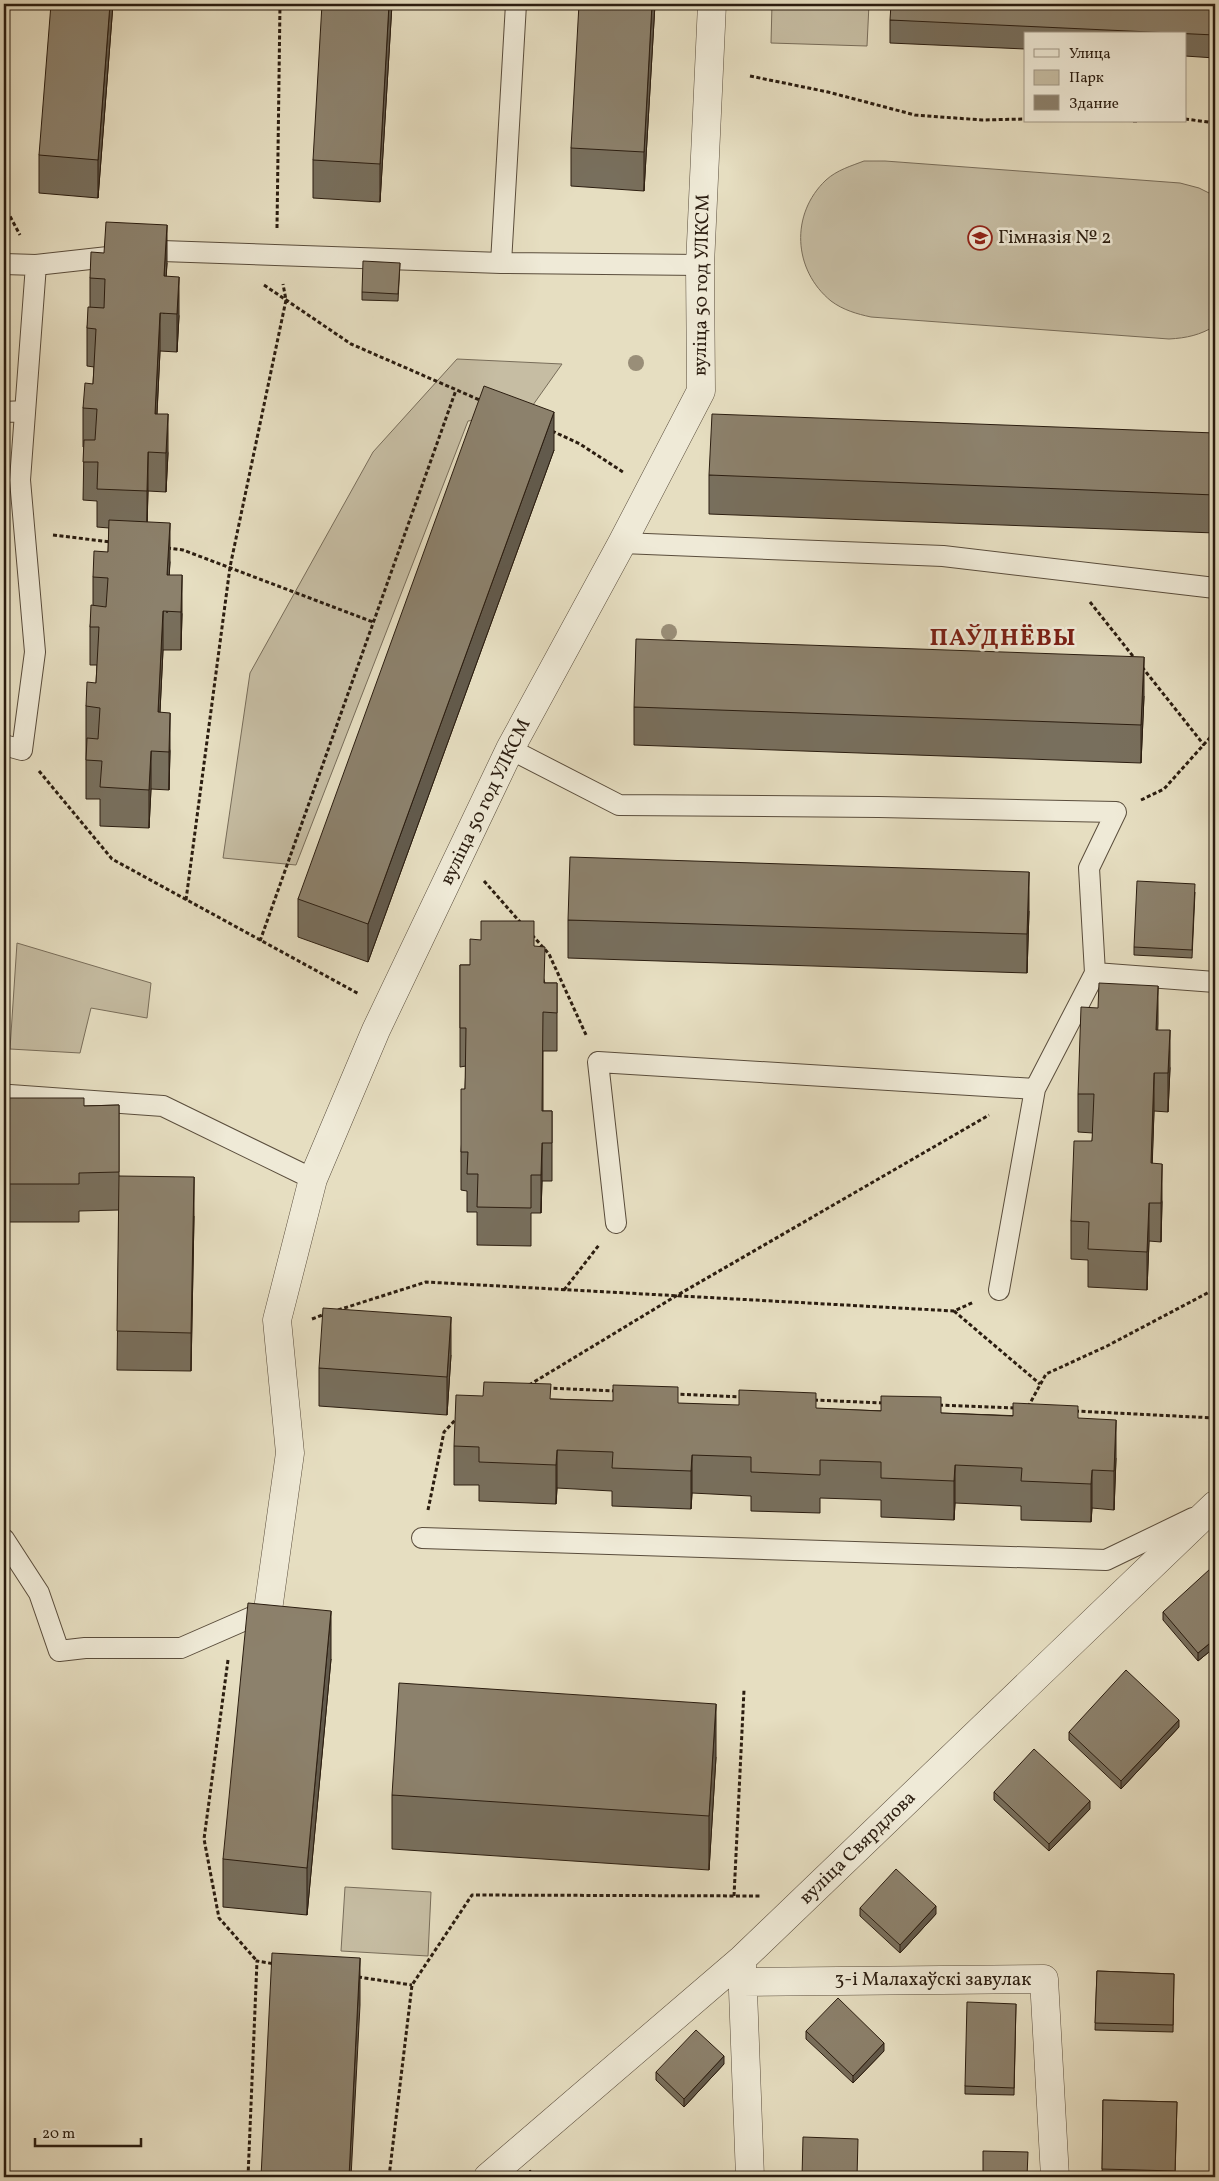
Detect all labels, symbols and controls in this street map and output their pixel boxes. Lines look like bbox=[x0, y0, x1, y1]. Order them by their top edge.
legend bbox=[1024, 32, 1186, 122]
text: Улица bbox=[1069, 44, 1111, 65]
text: Парк bbox=[1069, 68, 1104, 89]
text: Здание bbox=[1069, 94, 1119, 115]
street label: вуліца 50 год УЛКСМ bbox=[687, 194, 717, 376]
school or university icon: Гімназія № 2 bbox=[967, 225, 993, 251]
place label: Гімназія № 2 bbox=[998, 225, 1112, 251]
district label: ПАЎДНЁВЫ bbox=[930, 622, 1076, 656]
street label: вуліца 50 год УЛКСМ bbox=[434, 714, 538, 889]
street label: вуліца Свярдлова bbox=[794, 1786, 922, 1910]
street label: 3-і Малахаўскі завулак bbox=[835, 1967, 1031, 1993]
scale bar bbox=[35, 2116, 141, 2148]
text: 20 m bbox=[42, 2124, 75, 2145]

